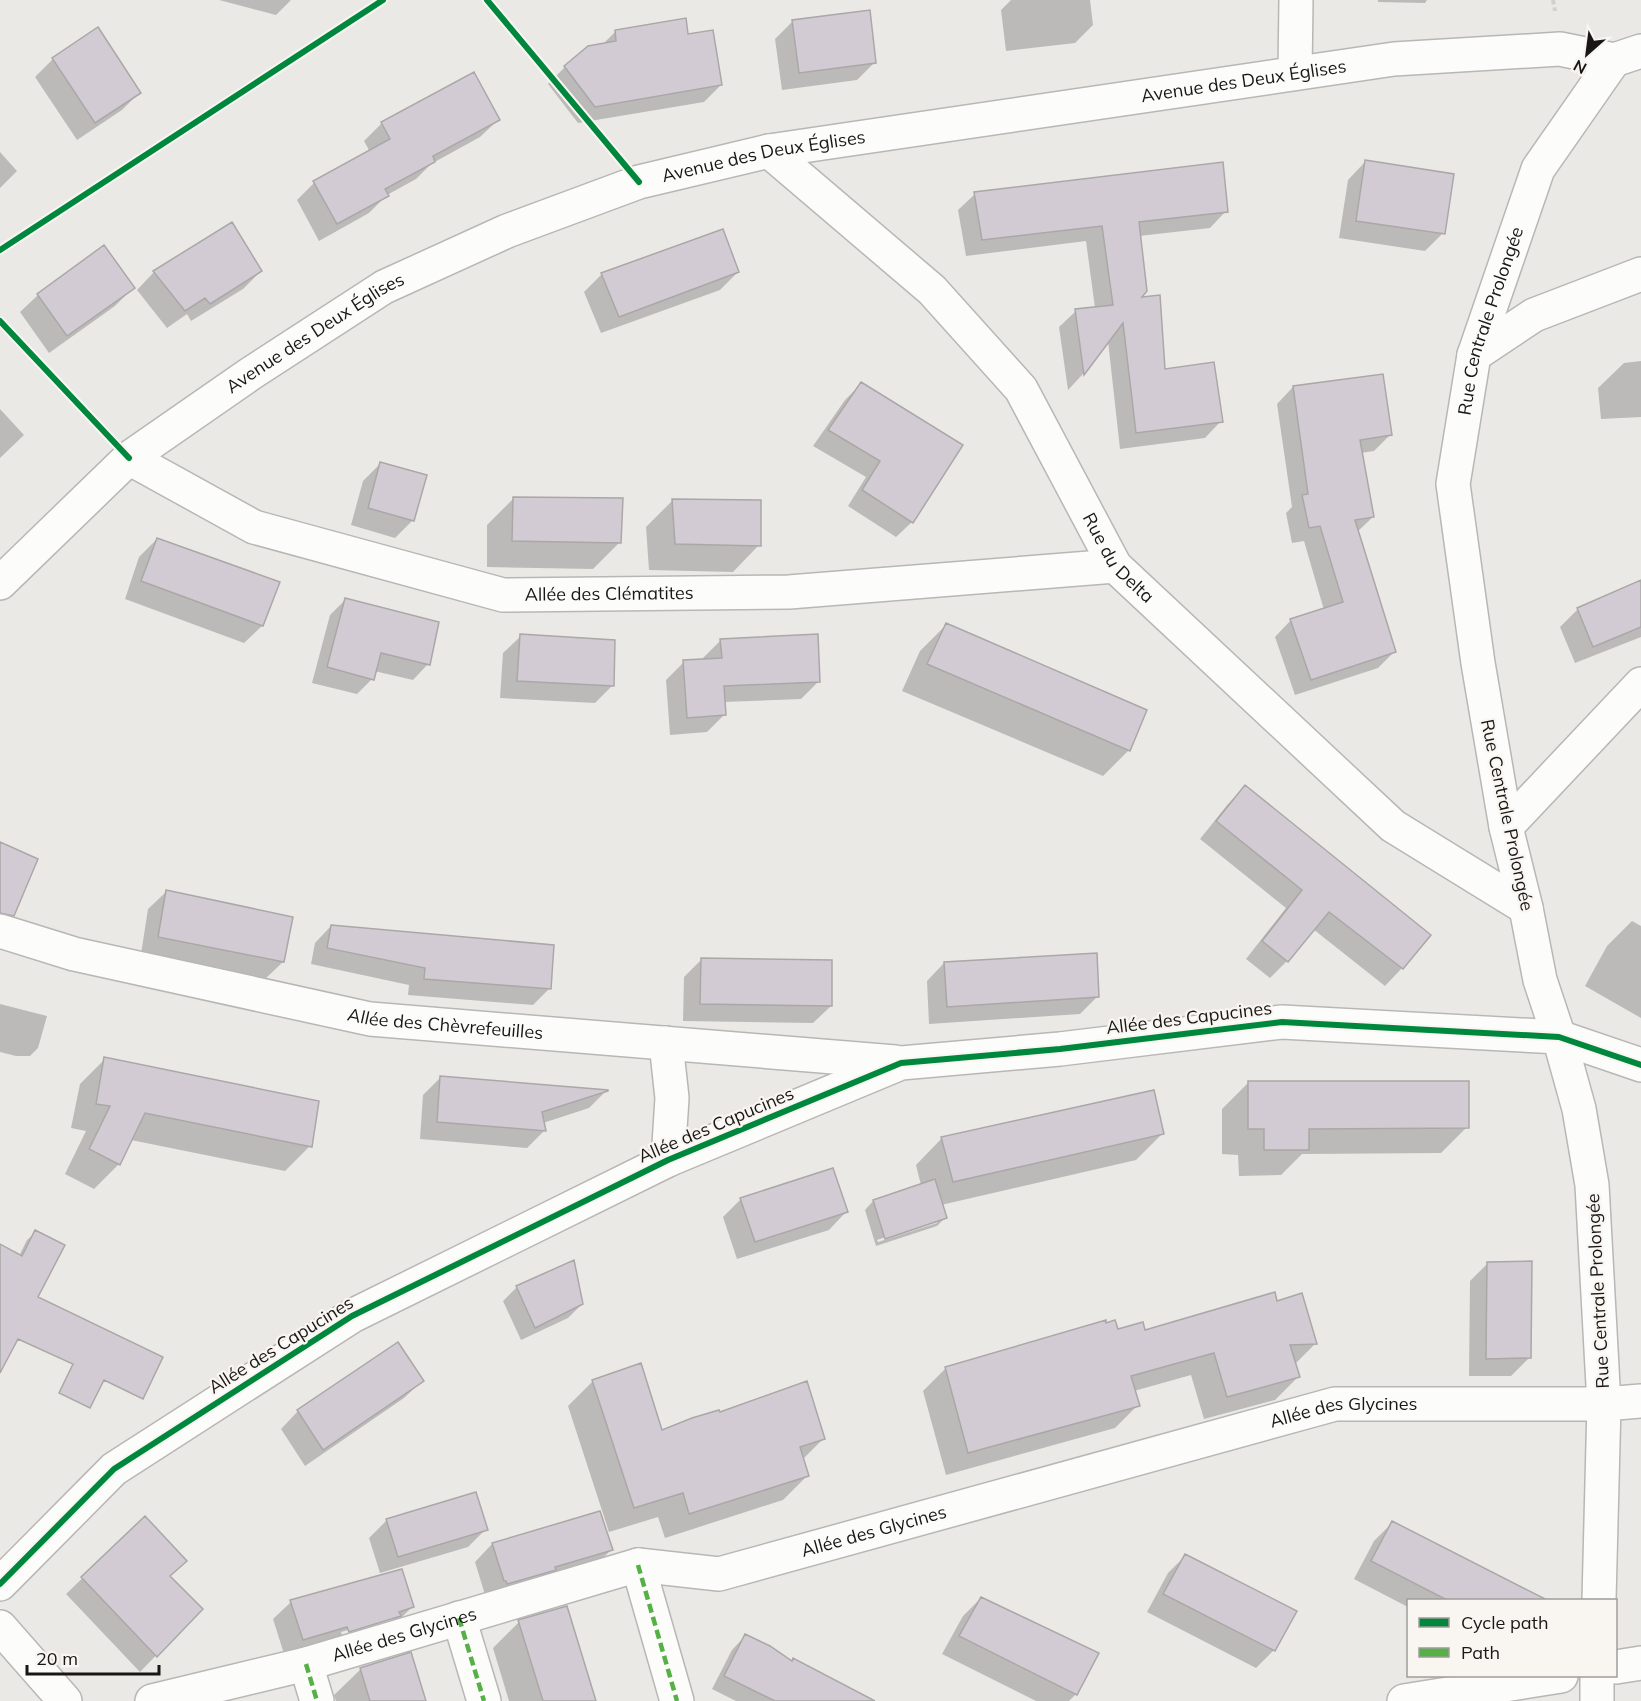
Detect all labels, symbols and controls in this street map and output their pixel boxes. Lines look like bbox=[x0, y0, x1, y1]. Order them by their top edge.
north arrow bbox=[1557, 24, 1617, 84]
street label: Avenue des Deux Églises bbox=[1139, 54, 1348, 107]
text: N bbox=[1570, 56, 1590, 79]
street label: Avenue des Deux Églises bbox=[659, 125, 867, 187]
street label: Rue Centrale Prolongée bbox=[1452, 224, 1528, 417]
street label: Avenue des Deux Églises bbox=[221, 267, 408, 398]
street label: Rue du Delta bbox=[1078, 509, 1159, 608]
street label: Allée des Clématites bbox=[524, 581, 694, 606]
street label: Rue Centrale Prolongée bbox=[1476, 717, 1539, 913]
street label: Allée des Capucines bbox=[1105, 996, 1273, 1039]
street label: Allée des Chèvrefeuilles bbox=[345, 1002, 544, 1044]
street label: Allée des Capucines bbox=[635, 1081, 797, 1168]
street label: Rue Centrale Prolongée bbox=[1581, 1193, 1614, 1389]
street label: Allée des Capucines bbox=[204, 1291, 358, 1399]
street label: Allée des Glycines bbox=[1267, 1392, 1418, 1432]
street label: Allée des Glycines bbox=[798, 1500, 949, 1562]
legend bbox=[1407, 1599, 1617, 1677]
street label: Allée des Glycines bbox=[329, 1602, 479, 1667]
text: Cycle path bbox=[1461, 1611, 1548, 1634]
scale bar bbox=[27, 1638, 159, 1676]
text: Path bbox=[1461, 1641, 1500, 1664]
text: 20 m bbox=[36, 1647, 78, 1670]

